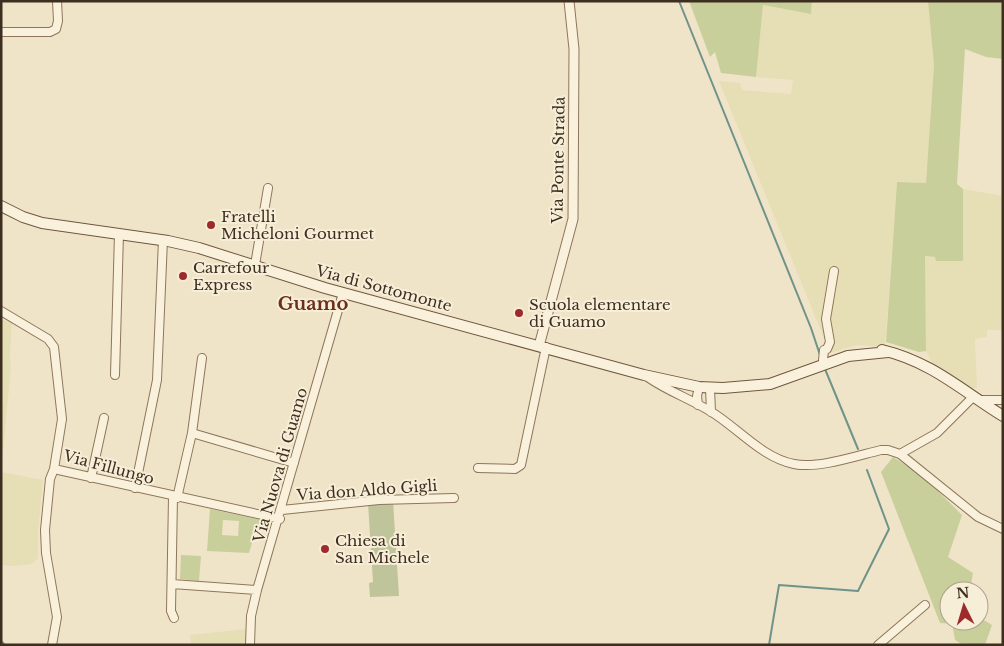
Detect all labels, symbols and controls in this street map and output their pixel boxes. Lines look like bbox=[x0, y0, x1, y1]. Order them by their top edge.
street label: Via Ponte Strada bbox=[547, 96, 569, 225]
place label: Fratelli Micheloni Gourmet bbox=[221, 207, 375, 243]
marker: Fratelli Micheloni Gourmet bbox=[205, 219, 217, 231]
place label: Carrefour Express bbox=[193, 258, 270, 294]
street label: Via di Sottomonte bbox=[313, 260, 454, 315]
marker: Carrefour Express bbox=[177, 270, 189, 282]
district label: Guamo bbox=[278, 293, 348, 315]
place label: Scuola elementare di Guamo bbox=[529, 295, 671, 331]
marker: Scuola elementare di Guamo bbox=[513, 307, 525, 319]
street label: Via Nuova di Guamo bbox=[249, 385, 311, 546]
street label: Via Fillungo bbox=[61, 446, 157, 488]
street label: Via don Aldo Gigli bbox=[295, 476, 438, 504]
place label: Chiesa di San Michele bbox=[335, 531, 430, 567]
marker: Chiesa di San Michele bbox=[319, 543, 331, 555]
north arrow bbox=[939, 581, 989, 631]
text: N bbox=[956, 584, 970, 603]

